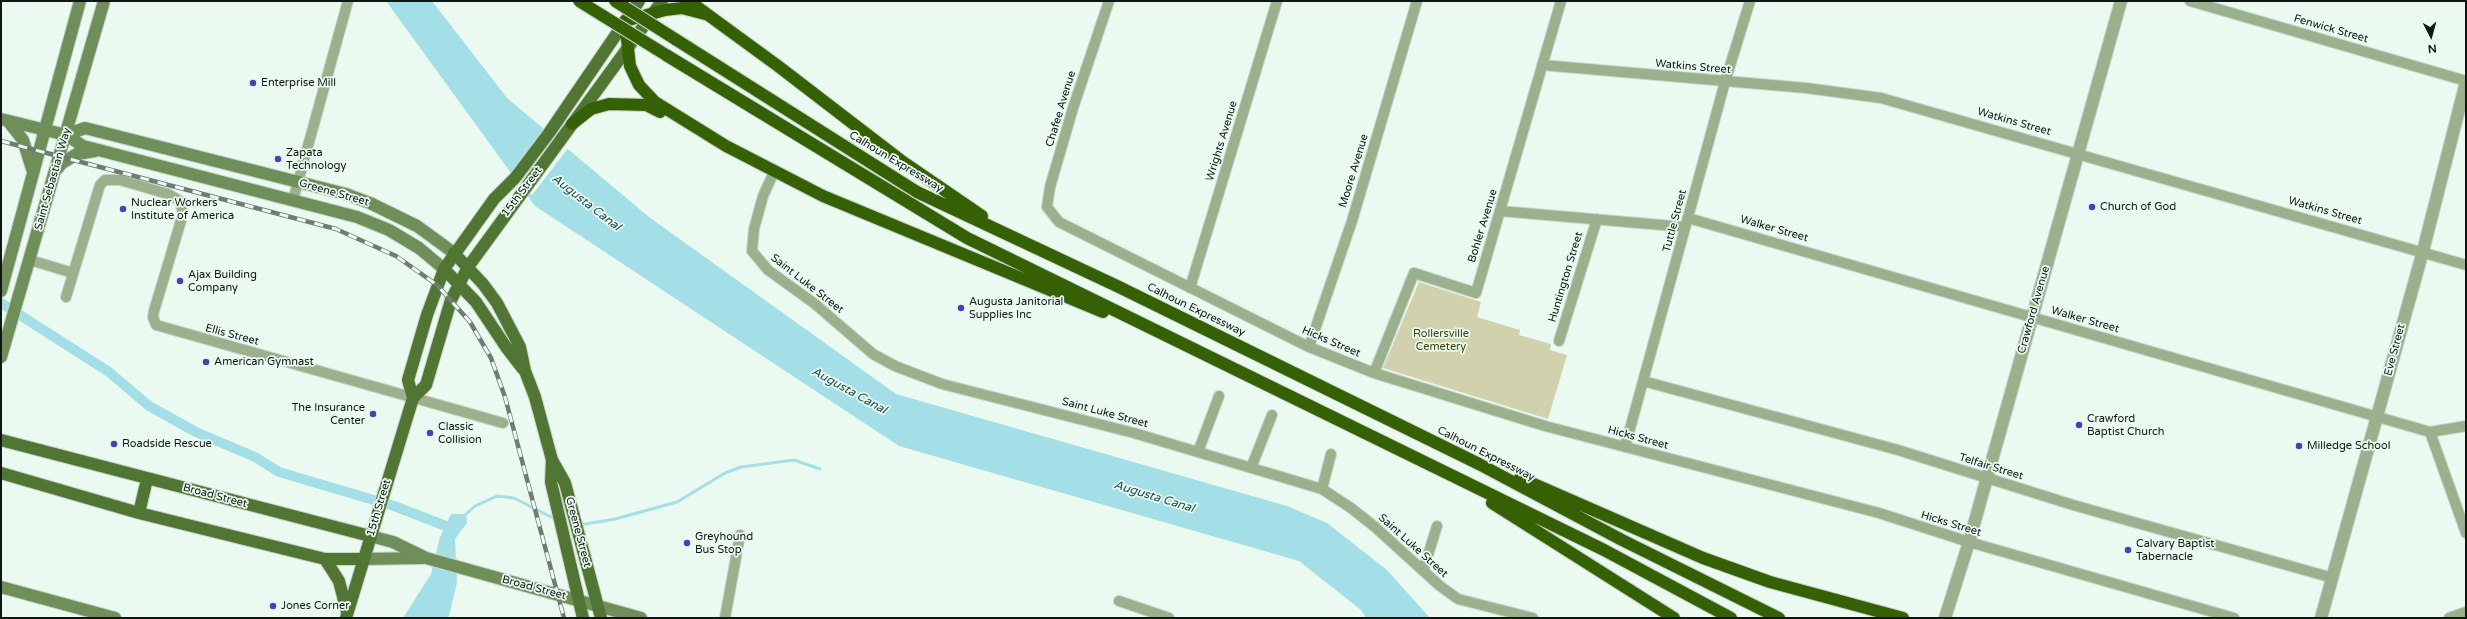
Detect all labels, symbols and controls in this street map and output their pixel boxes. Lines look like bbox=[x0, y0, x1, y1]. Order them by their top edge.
street label: Fenwick Street bbox=[2292, 12, 2370, 46]
north arrow bbox=[2411, 16, 2451, 56]
text: N bbox=[2427, 42, 2437, 55]
street label: Watkins Street bbox=[1655, 57, 1731, 77]
street label: Chafee Avenue bbox=[1043, 69, 1079, 149]
place label: Enterprise Mill bbox=[261, 76, 336, 90]
marker: Enterprise Mill bbox=[248, 78, 258, 88]
street label: Wrights Avenue bbox=[1204, 99, 1240, 183]
street label: Watkins Street bbox=[1976, 105, 2052, 139]
street label: Saint Sebastian Way bbox=[32, 126, 74, 232]
street label: Calhoun Expressway bbox=[847, 129, 945, 195]
street label: Moore Avenue bbox=[1337, 133, 1371, 209]
place label: Zapata Technology bbox=[286, 146, 346, 172]
marker: Zapata Technology bbox=[273, 154, 283, 164]
street label: 15th Street bbox=[499, 164, 545, 220]
water label: Augusta Canal bbox=[549, 172, 623, 234]
street label: Greene Street bbox=[298, 177, 370, 209]
street label: Bohler Avenue bbox=[1466, 188, 1500, 264]
street label: Tuttle Street bbox=[1660, 188, 1690, 254]
street label: Watkins Street bbox=[2287, 194, 2363, 228]
place label: Nuclear Workers Institute of America bbox=[131, 196, 234, 222]
place label: Church of God bbox=[2100, 200, 2176, 214]
marker: Church of God bbox=[2087, 202, 2097, 212]
marker: Nuclear Workers Institute of America bbox=[118, 204, 128, 214]
street label: Walker Street bbox=[1738, 213, 1810, 245]
street label: Huntington Street bbox=[1546, 230, 1586, 324]
street label: Saint Luke Street bbox=[768, 251, 846, 317]
street label: Crawford Avenue bbox=[2015, 265, 2053, 355]
place label: Ajax Building Company bbox=[188, 268, 257, 294]
marker: Ajax Building Company bbox=[175, 276, 185, 286]
street label: Calhoun Expressway bbox=[1145, 280, 1247, 340]
place label: Augusta Janitorial Supplies Inc bbox=[969, 295, 1063, 321]
marker: Augusta Janitorial Supplies Inc bbox=[956, 303, 966, 313]
street label: Walker Street bbox=[2049, 304, 2121, 336]
street label: Ellis Street bbox=[204, 322, 260, 348]
street label: Eve Street bbox=[2382, 323, 2408, 377]
street label: Hicks Street bbox=[1300, 324, 1362, 360]
park label: Rollersville Cemetery bbox=[1413, 327, 1469, 353]
place label: American Gymnast bbox=[214, 355, 314, 369]
marker: American Gymnast bbox=[201, 357, 211, 367]
water label: Augusta Canal bbox=[809, 365, 889, 417]
street label: Saint Luke Street bbox=[1060, 395, 1150, 431]
place label: The Insurance Center bbox=[292, 401, 365, 427]
marker: The Insurance Center bbox=[368, 409, 378, 419]
place label: Crawford Baptist Church bbox=[2087, 412, 2165, 438]
place label: Classic Collision bbox=[438, 420, 482, 446]
marker: Crawford Baptist Church bbox=[2074, 420, 2084, 430]
street label: Calhoun Expressway bbox=[1435, 424, 1537, 484]
street label: Hicks Street bbox=[1606, 424, 1670, 452]
marker: Classic Collision bbox=[425, 428, 435, 438]
place label: Roadside Rescue bbox=[122, 437, 212, 451]
marker: Roadside Rescue bbox=[109, 439, 119, 449]
place label: Milledge School bbox=[2307, 439, 2390, 453]
marker: Milledge School bbox=[2294, 441, 2304, 451]
street label: Telfair Street bbox=[1957, 451, 2025, 483]
street label: 15th Street bbox=[364, 478, 394, 538]
water label: Augusta Canal bbox=[1112, 478, 1196, 516]
street label: Broad Street bbox=[182, 481, 248, 511]
street label: Greene Street bbox=[562, 495, 594, 569]
street label: Hicks Street bbox=[1919, 509, 1983, 539]
street label: Saint Luke Street bbox=[1376, 511, 1450, 581]
place label: Greyhound Bus Stop bbox=[695, 530, 753, 556]
place label: Calvary Baptist Tabernacle bbox=[2136, 537, 2215, 563]
marker: Greyhound Bus Stop bbox=[682, 538, 692, 548]
marker: Calvary Baptist Tabernacle bbox=[2123, 545, 2133, 555]
street label: Broad Street bbox=[501, 573, 567, 603]
place label: Jones Corner bbox=[281, 599, 349, 613]
marker: Jones Corner bbox=[268, 601, 278, 611]

